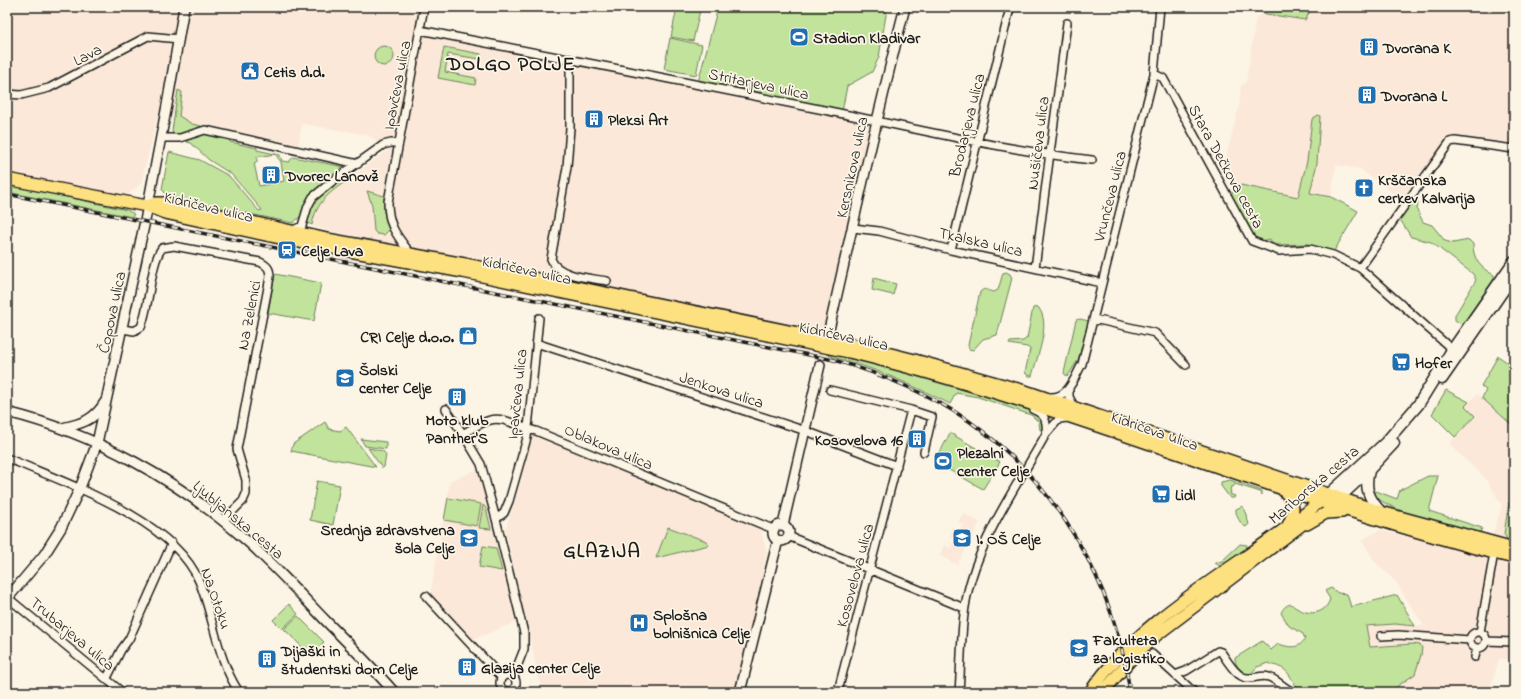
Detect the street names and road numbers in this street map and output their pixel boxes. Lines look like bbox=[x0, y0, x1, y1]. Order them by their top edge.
street label: Lava bbox=[69, 38, 107, 73]
street label: Ipavčeva ulica bbox=[378, 39, 418, 132]
street label: Stritarjeva ulica bbox=[706, 63, 811, 107]
street label: Brodarjeva ulica bbox=[943, 71, 992, 181]
street label: Nušičeva ulica bbox=[1021, 95, 1057, 192]
street label: Stara Dečkova cesta bbox=[1181, 101, 1269, 233]
street label: Kersnikova ulica bbox=[830, 114, 875, 220]
street label: Vrunčeva ulica bbox=[1088, 148, 1134, 245]
street label: Kidričeva ulica bbox=[162, 186, 256, 230]
street label: Tkalska ulica bbox=[936, 222, 1025, 264]
street label: Kidričeva ulica bbox=[480, 250, 574, 292]
street label: Čopova ulica bbox=[93, 269, 133, 356]
street label: Na Zelenici bbox=[231, 278, 268, 352]
street label: Kidričeva ulica bbox=[797, 316, 891, 358]
street label: Ipavčeva ulica bbox=[501, 348, 535, 441]
street label: Jenkova ulica bbox=[676, 366, 767, 416]
street label: Kidričeva ulica bbox=[1107, 406, 1201, 458]
street label: Oblakova ulica bbox=[560, 418, 656, 477]
street label: Mariborska cesta bbox=[1264, 440, 1365, 531]
street label: Ljubljanska cesta bbox=[187, 475, 289, 566]
street label: Kosovelova ulica bbox=[831, 521, 881, 630]
street label: Na Otoku bbox=[193, 565, 237, 632]
street label: Trubarjeva ulica bbox=[24, 592, 120, 677]

